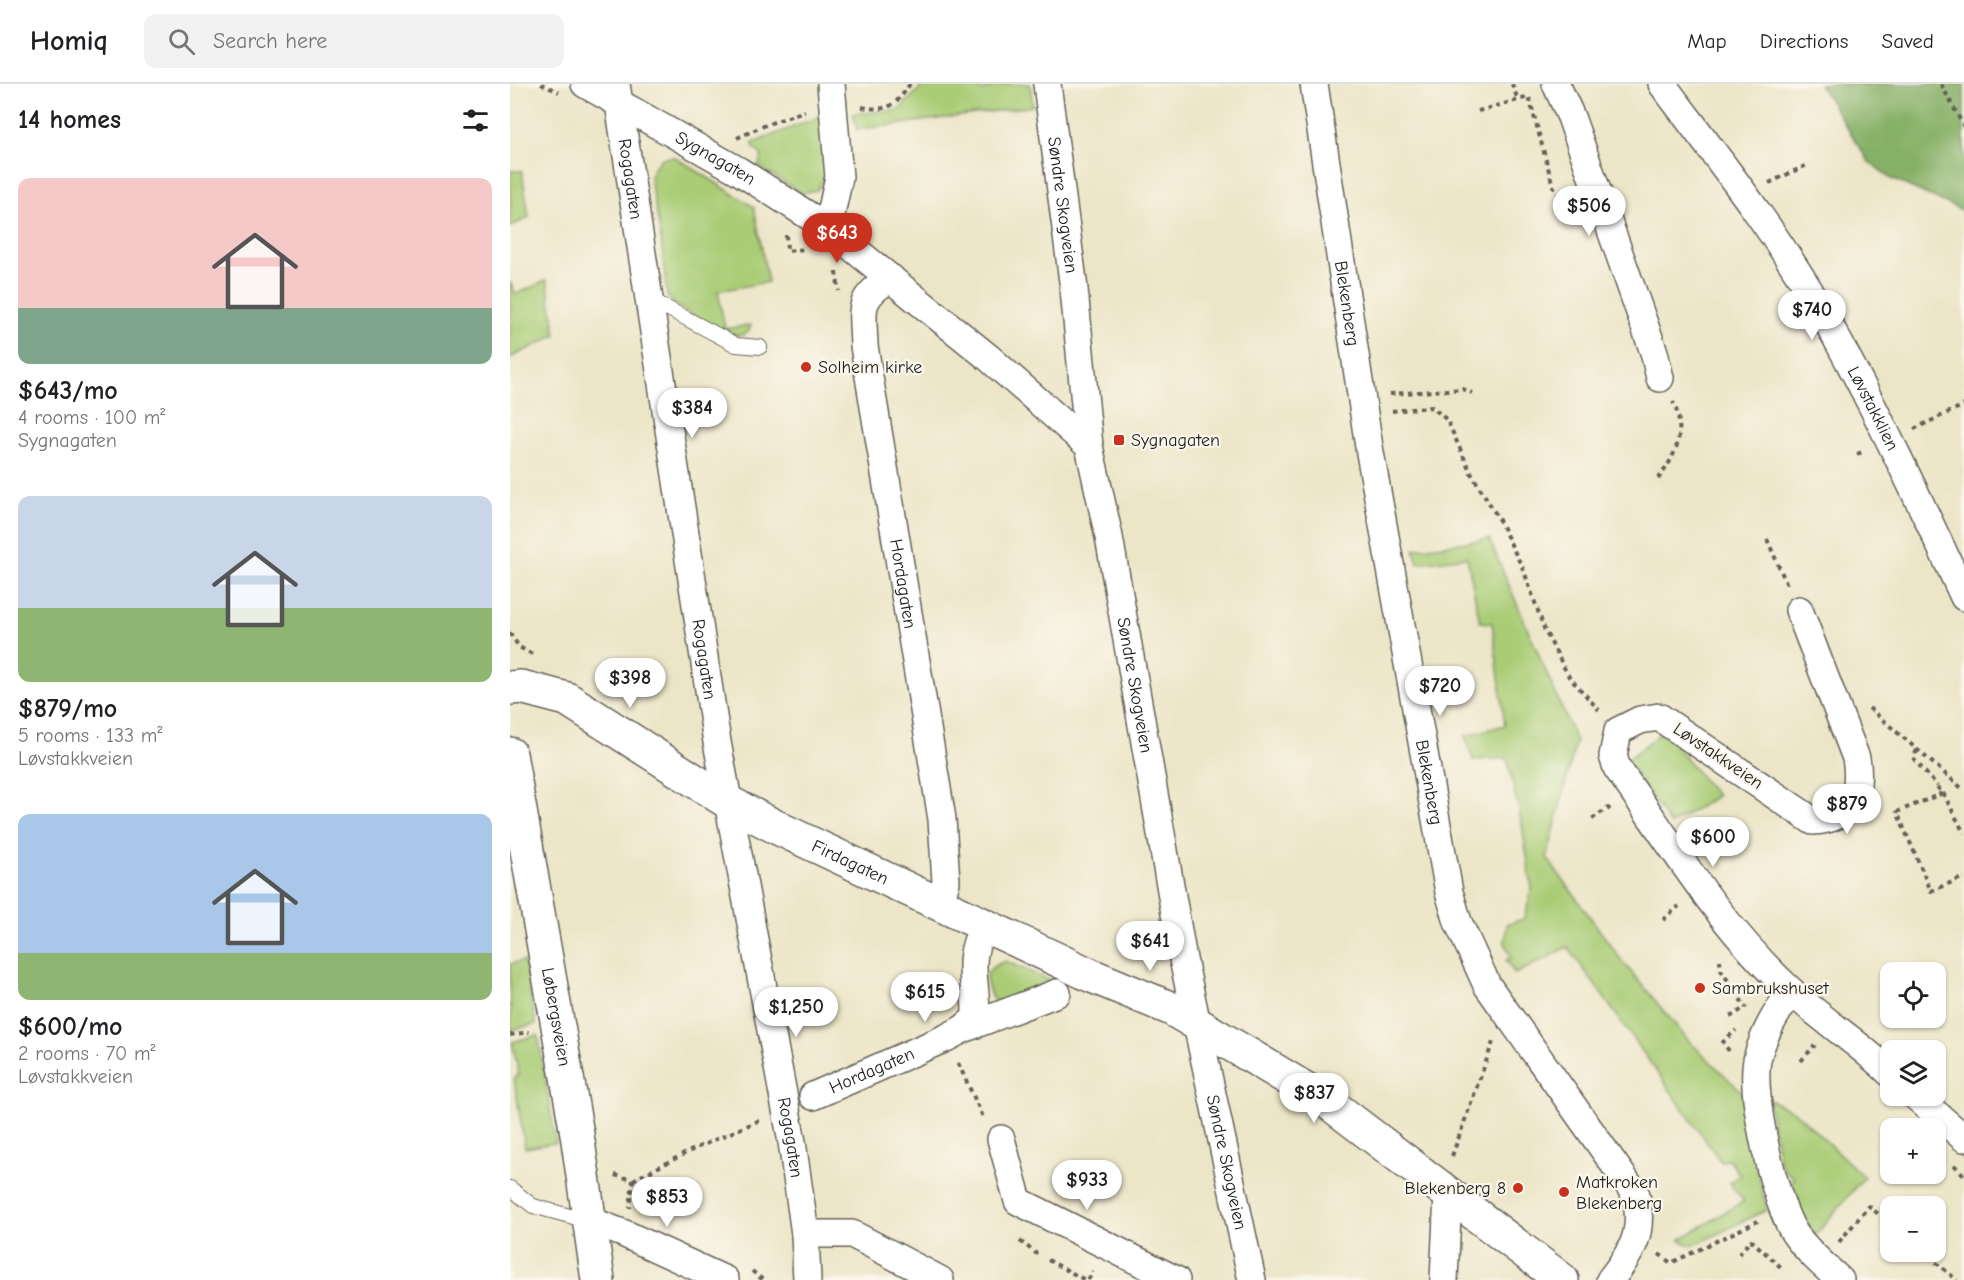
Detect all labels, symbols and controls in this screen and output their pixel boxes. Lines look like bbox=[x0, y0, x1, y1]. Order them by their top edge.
search box bbox=[144, 14, 564, 68]
text: Homiq bbox=[30, 25, 108, 57]
icon: search bbox=[165, 25, 198, 58]
text: Search here bbox=[213, 28, 327, 54]
text: Map bbox=[1687, 29, 1727, 53]
text: Directions bbox=[1760, 29, 1849, 53]
text: Saved bbox=[1882, 29, 1934, 53]
icon: filters bbox=[459, 104, 492, 137]
text: 14 homes bbox=[18, 105, 121, 135]
street label: Sygnagaten bbox=[672, 127, 760, 189]
street label: Søndre Skogveien bbox=[1044, 135, 1082, 274]
street label: Rogagaten bbox=[614, 137, 647, 221]
pin: $506 bbox=[1553, 186, 1625, 237]
text: $506 bbox=[1567, 194, 1611, 217]
pin: $643 bbox=[801, 213, 873, 264]
icon: home bbox=[201, 217, 309, 325]
text: $643 bbox=[816, 221, 858, 244]
street label: Blekenberg bbox=[1330, 259, 1364, 348]
pin: $740 bbox=[1776, 290, 1848, 341]
text: $740 bbox=[1792, 298, 1832, 321]
place label: Solheim kirke bbox=[818, 357, 922, 378]
marker: Solheim kirke bbox=[799, 360, 813, 374]
street label: Løvstakklien bbox=[1843, 363, 1903, 454]
text: $643/mo bbox=[18, 376, 118, 406]
pin: $384 bbox=[656, 388, 728, 439]
text: $384 bbox=[671, 396, 713, 419]
text: 4 rooms · 100 m² bbox=[18, 406, 165, 429]
text: Sygnagaten bbox=[18, 429, 117, 452]
place label: Sygnagaten bbox=[1131, 430, 1220, 451]
marker: Sygnagaten bbox=[1112, 433, 1126, 447]
icon: home bbox=[201, 535, 309, 643]
street label: Hordagaten bbox=[885, 537, 921, 630]
street label: Søndre Skogveien bbox=[1113, 616, 1157, 755]
street label: Rogagaten bbox=[688, 617, 721, 701]
pin: $398 bbox=[594, 658, 666, 709]
text: $398 bbox=[609, 666, 651, 689]
pin: $720 bbox=[1404, 666, 1476, 717]
text: $720 bbox=[1419, 674, 1461, 697]
text: $879/mo bbox=[18, 694, 117, 724]
street label: Løvstakkveien bbox=[1669, 718, 1767, 794]
text: 5 rooms · 133 m² bbox=[18, 724, 162, 747]
street label: Blekenberg bbox=[1411, 738, 1447, 827]
text: Løvstakkveien bbox=[18, 747, 133, 770]
pin: $879 bbox=[1811, 784, 1883, 835]
text: $879 bbox=[1826, 792, 1868, 815]
pin: $600 bbox=[1677, 817, 1749, 868]
text: $600 bbox=[1690, 825, 1736, 848]
street label: Firdagaten bbox=[809, 835, 892, 889]
icon: home bbox=[201, 853, 309, 961]
pin: $641 bbox=[1114, 921, 1186, 972]
text: $641 bbox=[1130, 929, 1170, 952]
map controls bbox=[1880, 962, 1946, 1262]
button: locate bbox=[1880, 962, 1946, 1028]
street label: Løbergsveien bbox=[537, 966, 575, 1068]
pin: $615 bbox=[889, 972, 961, 1023]
place label: Sambrukshuset bbox=[1712, 978, 1830, 999]
text: $615 bbox=[905, 980, 945, 1003]
marker: Sambrukshuset bbox=[1693, 981, 1707, 995]
pin: $1,250 bbox=[747, 987, 845, 1038]
text: $1,250 bbox=[768, 995, 824, 1018]
text: $600/mo bbox=[18, 1012, 123, 1042]
button: layers bbox=[1880, 1040, 1946, 1106]
text: 2 rooms · 70 m² bbox=[18, 1042, 155, 1065]
street label: Hordagaten bbox=[826, 1043, 917, 1098]
text: Løvstakkveien bbox=[18, 1065, 133, 1088]
pin: $837 bbox=[1278, 1073, 1350, 1124]
text: $837 bbox=[1293, 1081, 1335, 1104]
street label: Søndre Skogveien bbox=[1202, 1093, 1251, 1232]
street label: Rogagaten bbox=[773, 1095, 807, 1179]
button: + bbox=[1880, 1118, 1946, 1184]
pin: $933 bbox=[1051, 1160, 1123, 1211]
text: $933 bbox=[1066, 1168, 1108, 1191]
place label: Matkroken Blekenberg bbox=[1576, 1172, 1662, 1214]
pin: $853 bbox=[631, 1177, 703, 1228]
place label: Blekenberg 8 bbox=[1404, 1178, 1506, 1199]
marker: Blekenberg 8 bbox=[1511, 1181, 1525, 1195]
text: $853 bbox=[646, 1185, 688, 1208]
marker: Matkroken Blekenberg bbox=[1557, 1185, 1571, 1199]
button: − bbox=[1880, 1196, 1946, 1262]

